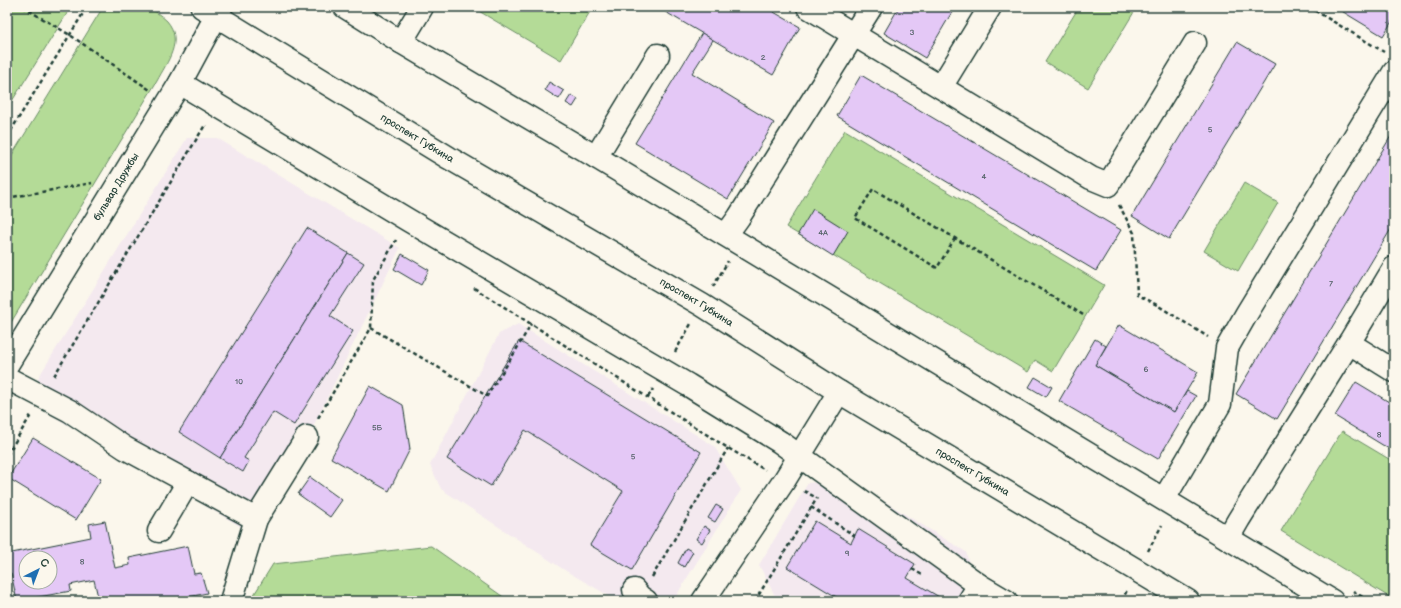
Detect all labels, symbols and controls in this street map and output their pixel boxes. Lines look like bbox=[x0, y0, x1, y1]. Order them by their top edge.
house number: 3 bbox=[910, 28, 915, 37]
house number: 2 bbox=[761, 53, 766, 62]
street label: проспект Губкина bbox=[378, 111, 456, 165]
house number: 5 bbox=[1208, 125, 1213, 134]
street label: бульвар Дружбы bbox=[91, 151, 142, 223]
house number: 4 bbox=[982, 172, 987, 181]
house number: 4А bbox=[818, 228, 828, 237]
street label: проспект Губкина bbox=[657, 276, 736, 329]
house number: 7 bbox=[1329, 279, 1333, 288]
house number: 6 bbox=[1144, 365, 1149, 374]
house number: 10 bbox=[235, 377, 243, 386]
house number: 5Б bbox=[372, 423, 383, 432]
house number: 8 bbox=[1377, 430, 1382, 439]
street label: проспект Губкина bbox=[933, 445, 1012, 499]
house number: 5 bbox=[631, 452, 636, 461]
house number: 9 bbox=[845, 549, 850, 558]
north arrow bbox=[18, 550, 58, 590]
text: С bbox=[37, 556, 52, 571]
house number: 8 bbox=[80, 557, 85, 566]

